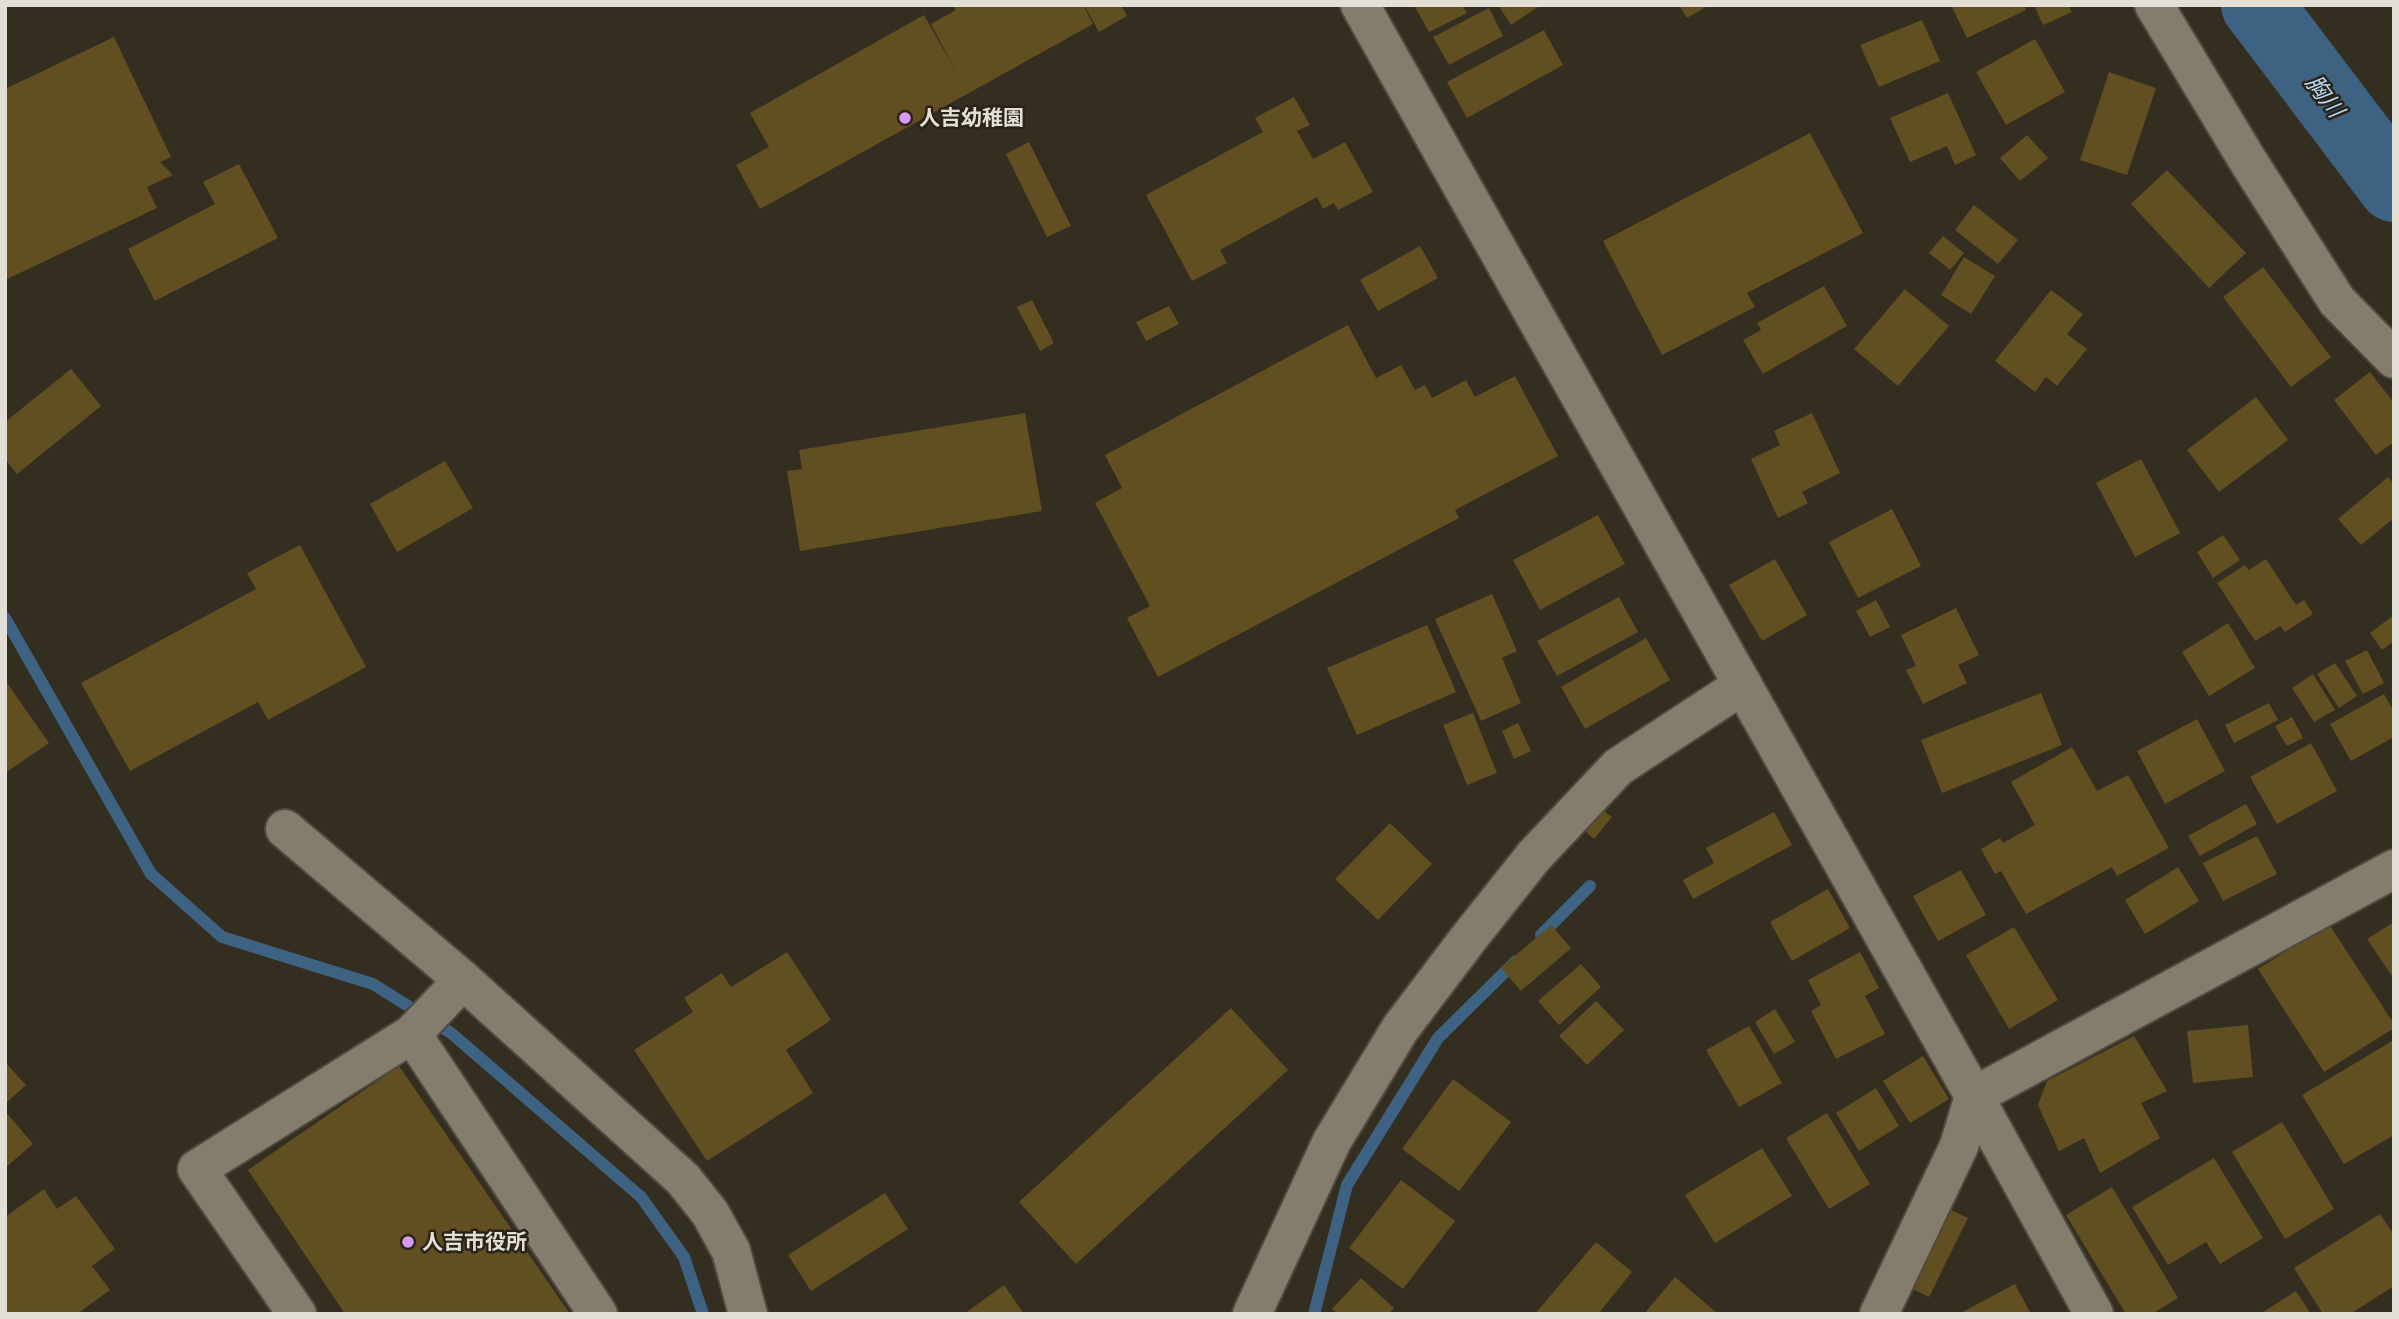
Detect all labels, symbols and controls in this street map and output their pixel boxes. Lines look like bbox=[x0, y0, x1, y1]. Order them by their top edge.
water label: 胸川 bbox=[2299, 66, 2356, 126]
place label: 人吉幼稚園 bbox=[919, 101, 1024, 131]
marker: 人吉幼稚園 bbox=[897, 110, 913, 126]
place label: 人吉市役所 bbox=[422, 1225, 527, 1255]
marker: 人吉市役所 bbox=[400, 1234, 416, 1250]

